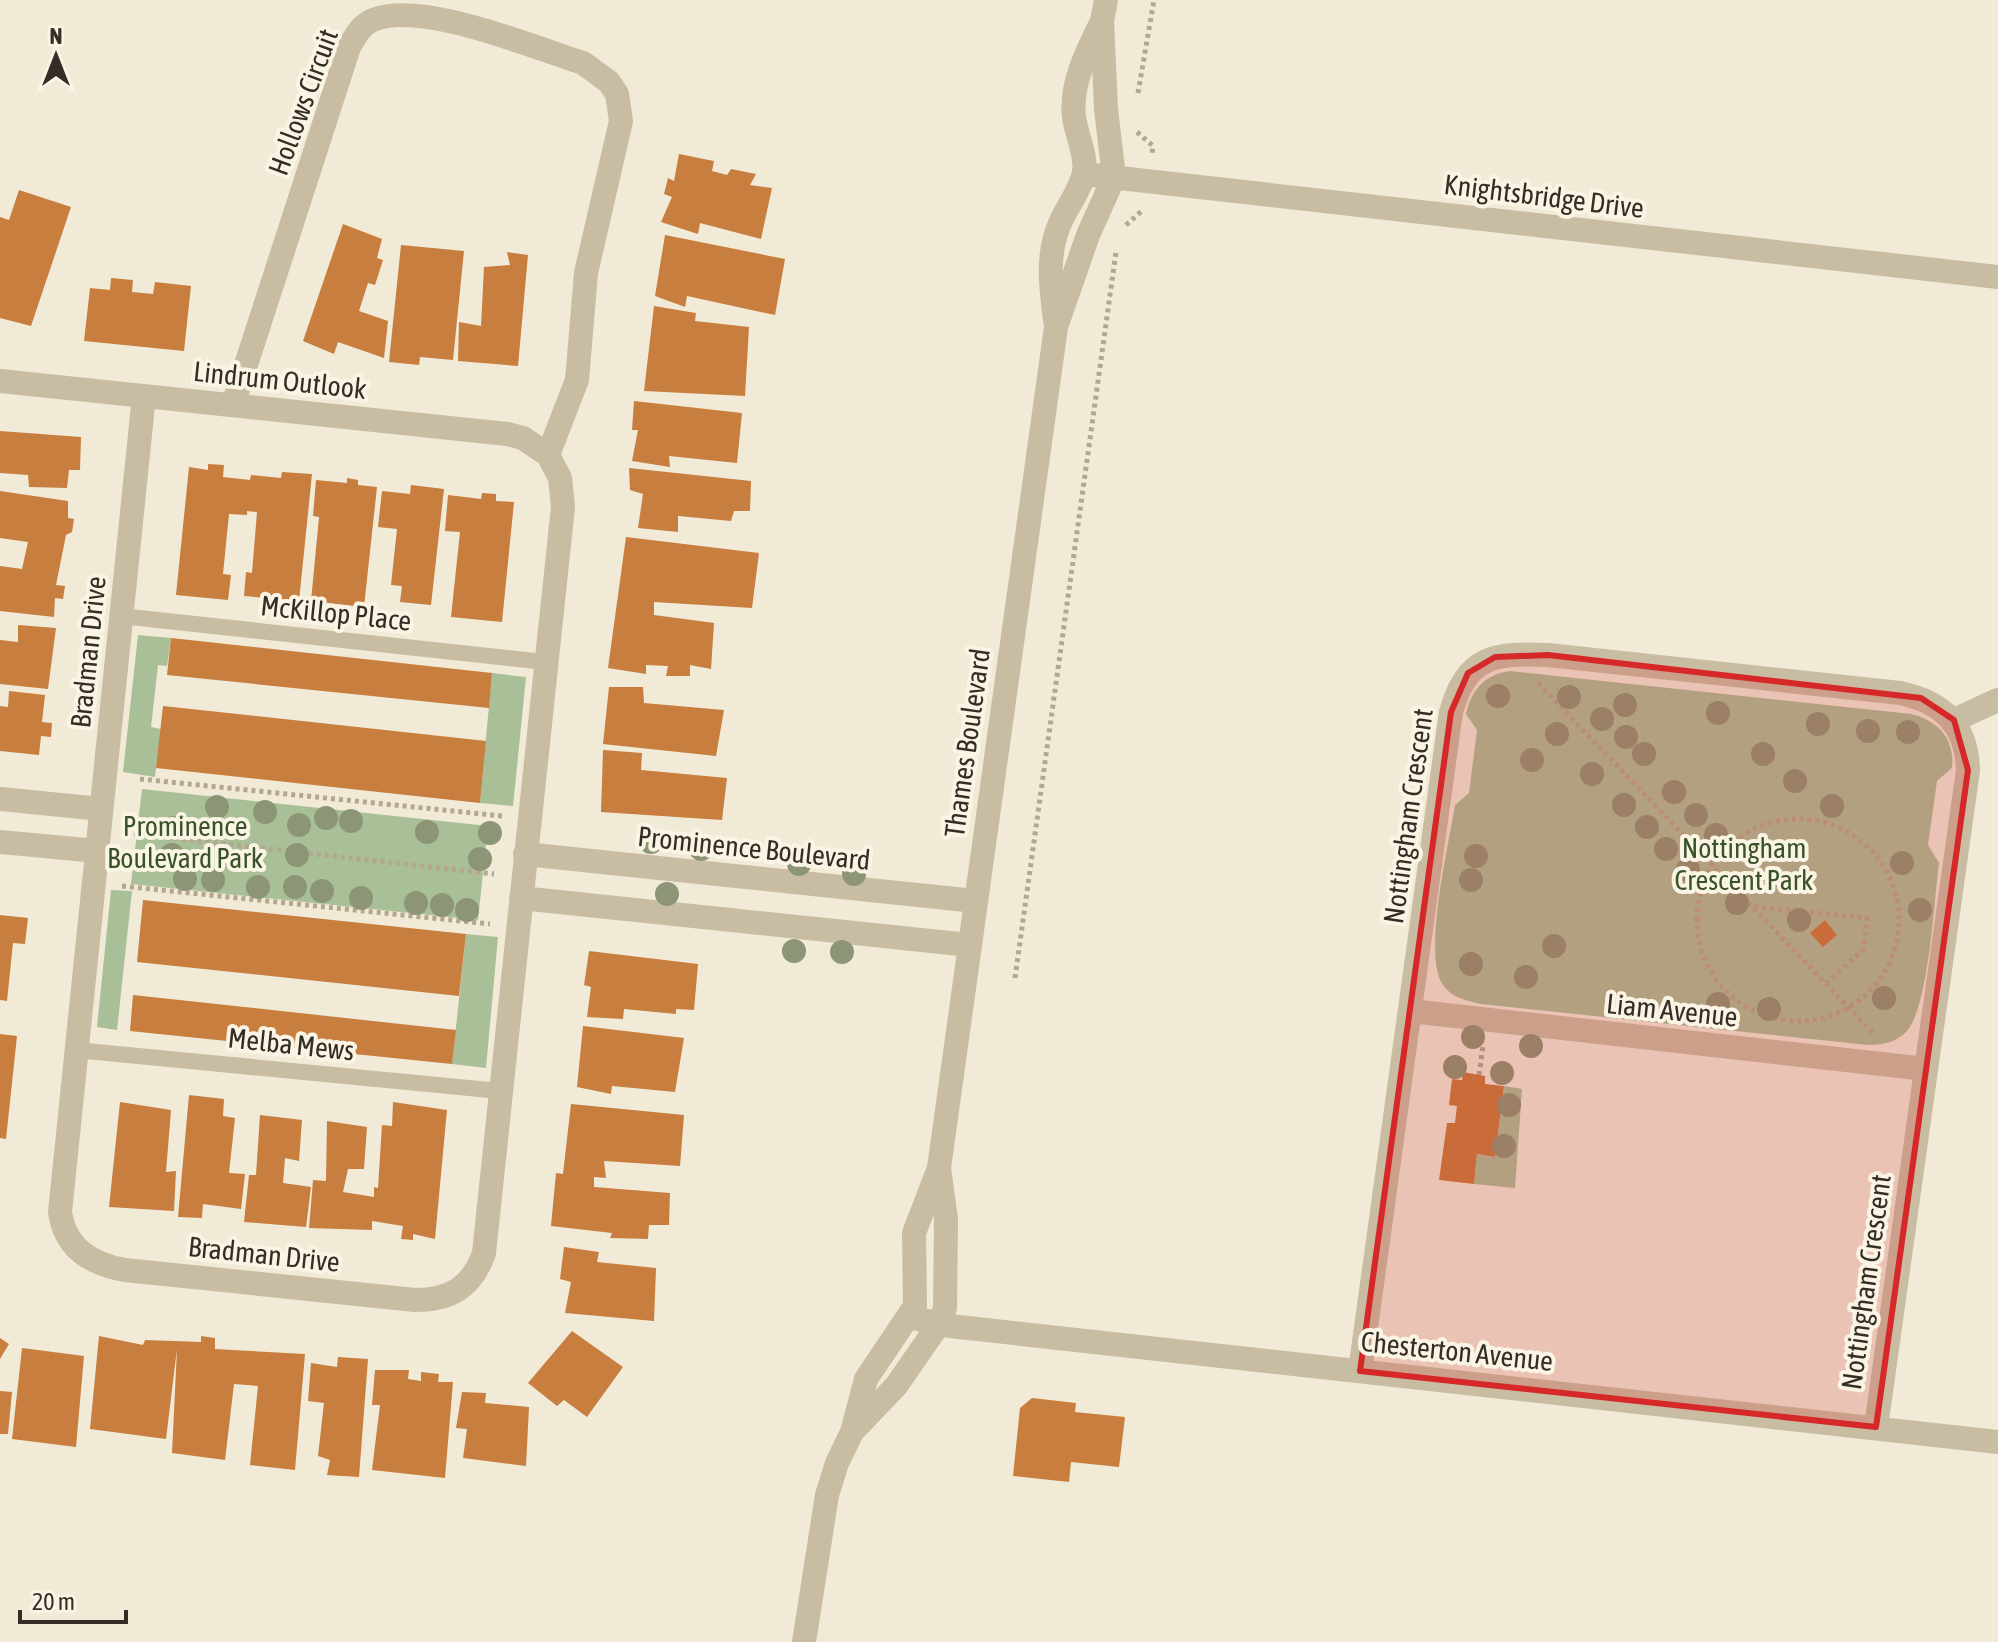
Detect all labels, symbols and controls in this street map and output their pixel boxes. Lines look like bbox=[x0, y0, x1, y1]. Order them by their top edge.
north arrow bbox=[16, 16, 96, 96]
text: N bbox=[50, 23, 62, 49]
street label: Hollows Circuit bbox=[262, 25, 344, 179]
street label: Knightsbridge Drive bbox=[1442, 168, 1646, 224]
street label: Lindrum Outlook bbox=[192, 355, 368, 405]
street label: Bradman Drive bbox=[64, 575, 112, 729]
street label: McKillop Place bbox=[259, 589, 413, 637]
street label: Thames Boulevard bbox=[938, 647, 996, 839]
street label: Nottingham Crescent bbox=[1377, 707, 1439, 925]
park label: Prominence Boulevard Park bbox=[107, 810, 263, 874]
street label: Prominence Boulevard bbox=[636, 820, 872, 876]
park label: Nottingham Crescent Park bbox=[1675, 832, 1813, 896]
street label: Liam Avenue bbox=[1605, 987, 1739, 1033]
street label: Melba Mews bbox=[226, 1021, 356, 1067]
street label: Nottingham Crescent bbox=[1835, 1173, 1897, 1391]
street label: Bradman Drive bbox=[187, 1230, 341, 1278]
street label: Chesterton Avenue bbox=[1359, 1325, 1555, 1377]
scale bar bbox=[20, 1574, 126, 1624]
text: 20 m bbox=[32, 1588, 75, 1615]

